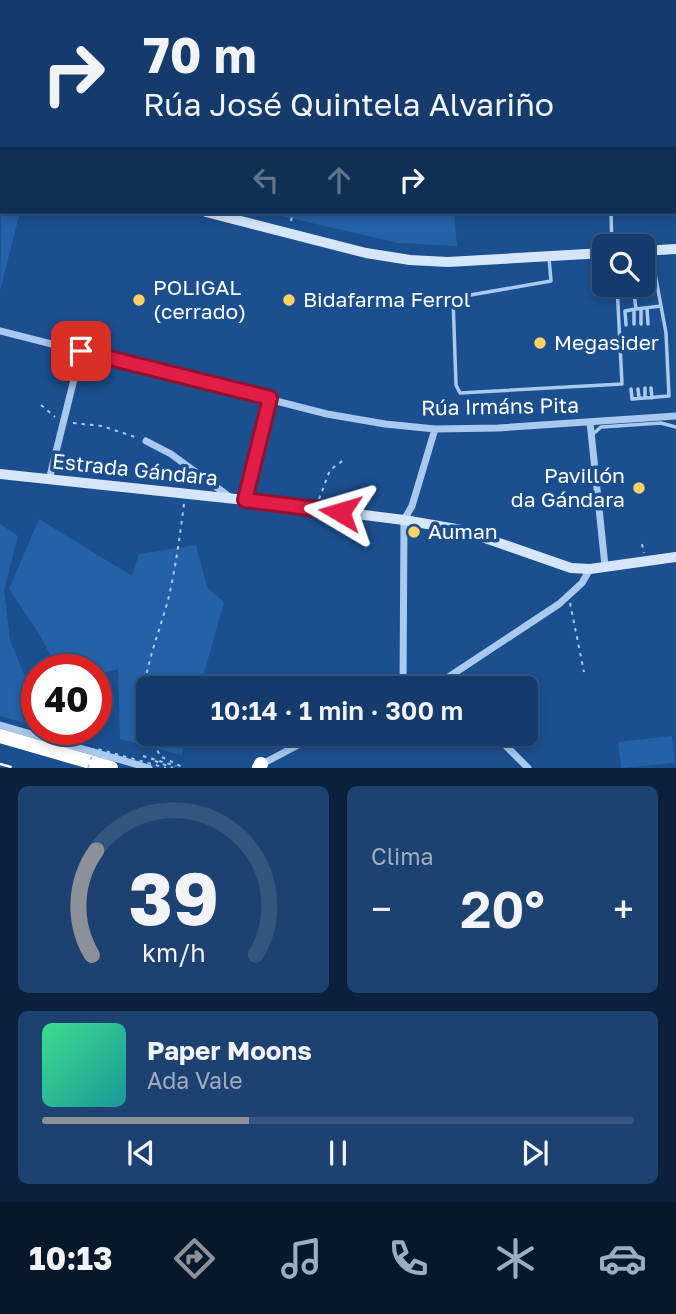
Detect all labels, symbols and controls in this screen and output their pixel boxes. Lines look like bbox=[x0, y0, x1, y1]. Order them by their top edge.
text: 70 m bbox=[143, 25, 257, 84]
icon: right bbox=[28, 28, 119, 119]
text: Rúa José Quintela Alvariño bbox=[143, 85, 554, 123]
icon: left bbox=[247, 161, 285, 199]
icon: ahead bbox=[320, 161, 358, 199]
icon: right bbox=[393, 161, 431, 199]
map controls bbox=[592, 234, 655, 297]
button: search bbox=[592, 234, 655, 297]
place label: POLIGAL (cerrado) bbox=[153, 274, 246, 324]
place label: Bidafarma Ferrol bbox=[303, 286, 470, 312]
marker: POLIGAL (cerrado) bbox=[131, 292, 147, 308]
marker: Bidafarma Ferrol bbox=[281, 292, 297, 308]
pin bbox=[51, 321, 111, 381]
place label: Megasider bbox=[554, 329, 659, 355]
icon: arrive bbox=[62, 332, 100, 370]
marker: Megasider bbox=[532, 335, 548, 351]
street label: Rúa Irmáns Pita bbox=[421, 392, 579, 420]
street label: Estrada Gándara bbox=[51, 447, 219, 491]
place label: Pavillón da Gándara bbox=[511, 462, 625, 512]
position arrow bbox=[303, 475, 377, 549]
marker: Pavillón da Gándara bbox=[631, 480, 647, 496]
place label: Auman bbox=[428, 518, 498, 544]
marker: Auman bbox=[406, 524, 422, 540]
speed limit sign: 40 bbox=[21, 654, 112, 745]
text: 10:14 · 1 min · 300 m bbox=[211, 695, 463, 726]
text: Clima bbox=[371, 842, 434, 870]
text: 39 bbox=[128, 855, 219, 942]
text: 20° bbox=[460, 877, 545, 939]
text: − bbox=[371, 886, 392, 931]
text: + bbox=[613, 886, 634, 931]
text: km/h bbox=[142, 937, 205, 968]
text: Paper Moons bbox=[147, 1035, 312, 1066]
text: Ada Vale bbox=[147, 1066, 243, 1094]
icon: previous bbox=[122, 1134, 160, 1172]
icon: pause bbox=[319, 1134, 357, 1172]
icon: next bbox=[516, 1134, 554, 1172]
icon: directions bbox=[170, 1234, 219, 1283]
icon: music bbox=[277, 1234, 326, 1283]
icon: phone bbox=[384, 1234, 433, 1283]
icon: climate bbox=[491, 1234, 540, 1283]
icon: car bbox=[598, 1234, 647, 1283]
text: 10:13 bbox=[29, 1239, 112, 1277]

